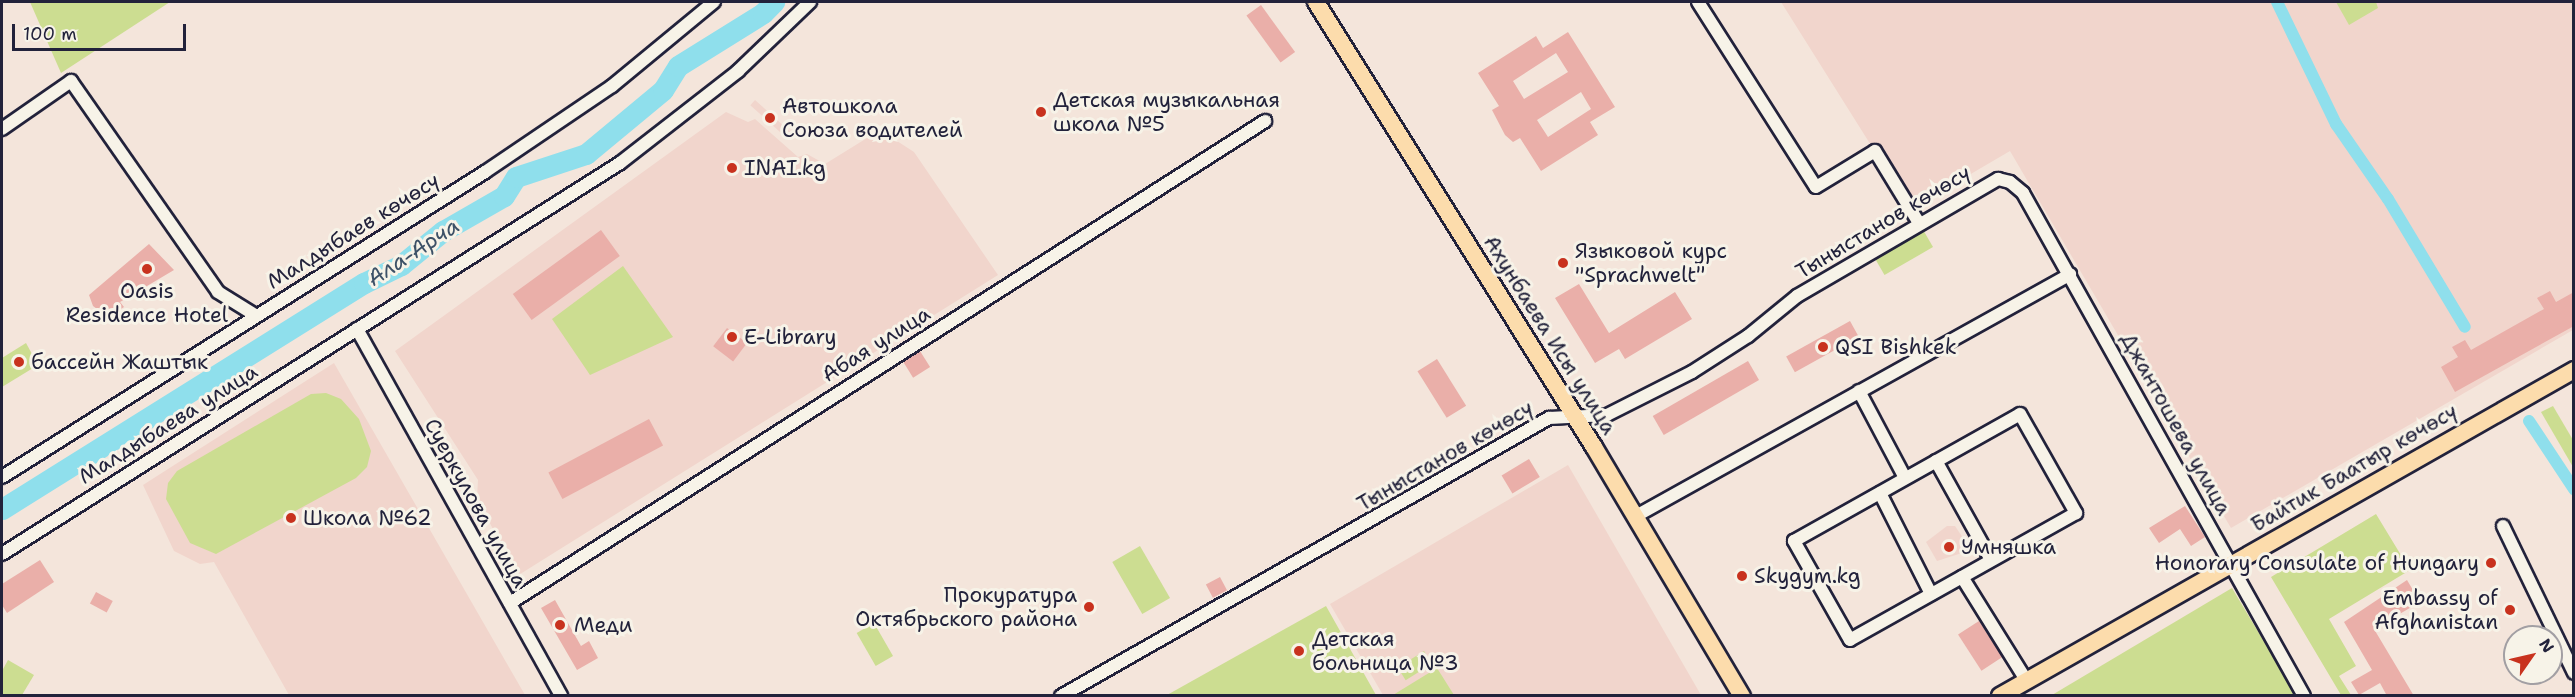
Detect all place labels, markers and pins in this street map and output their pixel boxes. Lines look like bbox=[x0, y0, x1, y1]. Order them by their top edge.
place label: Детская музыкальная школа №5 bbox=[1053, 87, 1280, 137]
place label: Автошкола Союза водителей bbox=[782, 93, 963, 143]
marker: Детская музыкальная школа №5 bbox=[1034, 105, 1048, 119]
marker: Автошкола Союза водителей bbox=[763, 111, 777, 125]
place label: INAI.kg bbox=[744, 155, 826, 181]
marker: INAI.kg bbox=[725, 161, 739, 175]
place label: Языковой курс "Sprachwelt" bbox=[1575, 238, 1727, 288]
marker: Языковой курс "Sprachwelt" bbox=[1556, 256, 1570, 270]
marker: Oasis Residence Hotel bbox=[140, 262, 154, 276]
place label: Oasis Residence Hotel bbox=[66, 278, 228, 328]
place label: E-Library bbox=[744, 324, 837, 350]
marker: E-Library bbox=[725, 330, 739, 344]
place label: QSI Bishkek bbox=[1835, 334, 1957, 360]
marker: QSI Bishkek bbox=[1816, 340, 1830, 354]
place label: бассейн Жаштык bbox=[31, 349, 208, 375]
marker: бассейн Жаштык bbox=[12, 355, 26, 369]
place label: Школа №62 bbox=[303, 505, 432, 531]
marker: Школа №62 bbox=[284, 511, 298, 525]
place label: Умняшка bbox=[1961, 534, 2056, 560]
marker: Умняшка bbox=[1942, 540, 1956, 554]
place label: Honorary Consulate of Hungary bbox=[2155, 550, 2479, 576]
marker: Honorary Consulate of Hungary bbox=[2484, 556, 2498, 570]
place label: Skygym.kg bbox=[1754, 563, 1861, 589]
marker: Skygym.kg bbox=[1735, 569, 1749, 583]
place label: Прокуратура Октябрьского района bbox=[855, 582, 1077, 632]
place label: Embassy of Afghanistan bbox=[2374, 585, 2498, 635]
marker: Прокуратура Октябрьского района bbox=[1082, 600, 1096, 614]
marker: Embassy of Afghanistan bbox=[2503, 603, 2517, 617]
place label: Меди bbox=[574, 612, 632, 638]
marker: Меди bbox=[551, 616, 569, 634]
place label: Детская больница №3 bbox=[1312, 626, 1459, 676]
marker: Детская больница №3 bbox=[1290, 642, 1308, 660]

